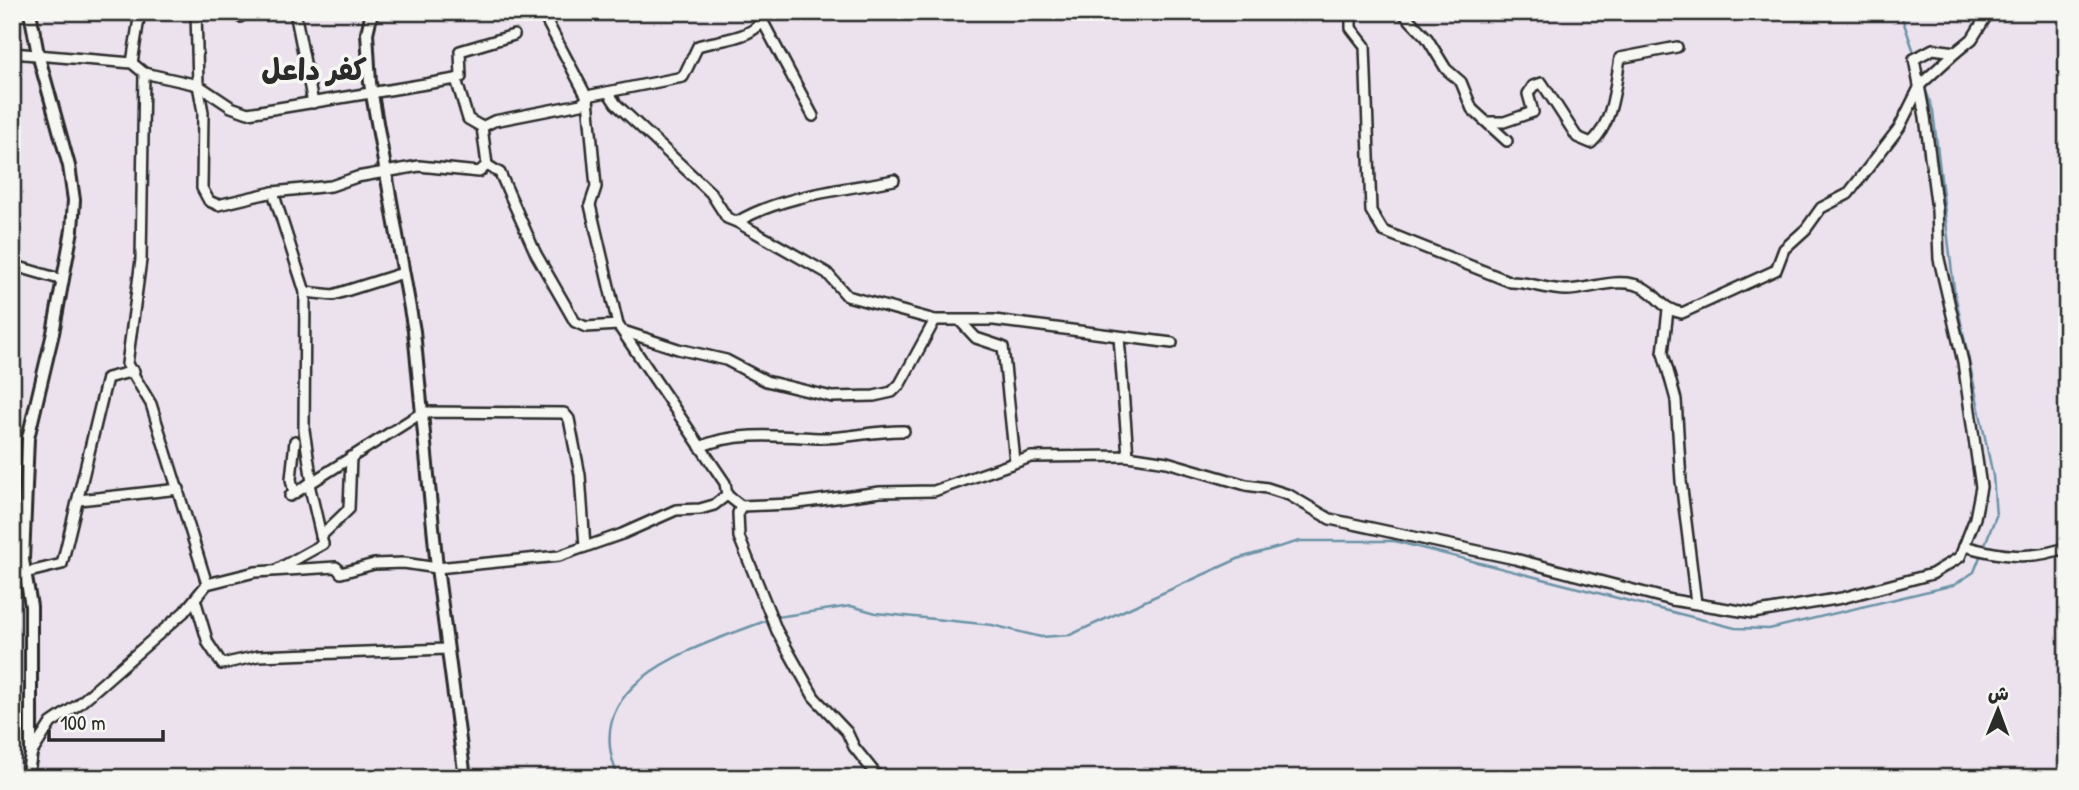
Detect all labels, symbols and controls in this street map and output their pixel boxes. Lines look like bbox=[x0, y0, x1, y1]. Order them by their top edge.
district label: كفر داعل bbox=[261, 49, 367, 89]
north arrow bbox=[1964, 674, 2034, 744]
text: ش bbox=[1988, 680, 2009, 706]
scale bar bbox=[49, 699, 163, 743]
text: 100 m bbox=[60, 708, 106, 737]

